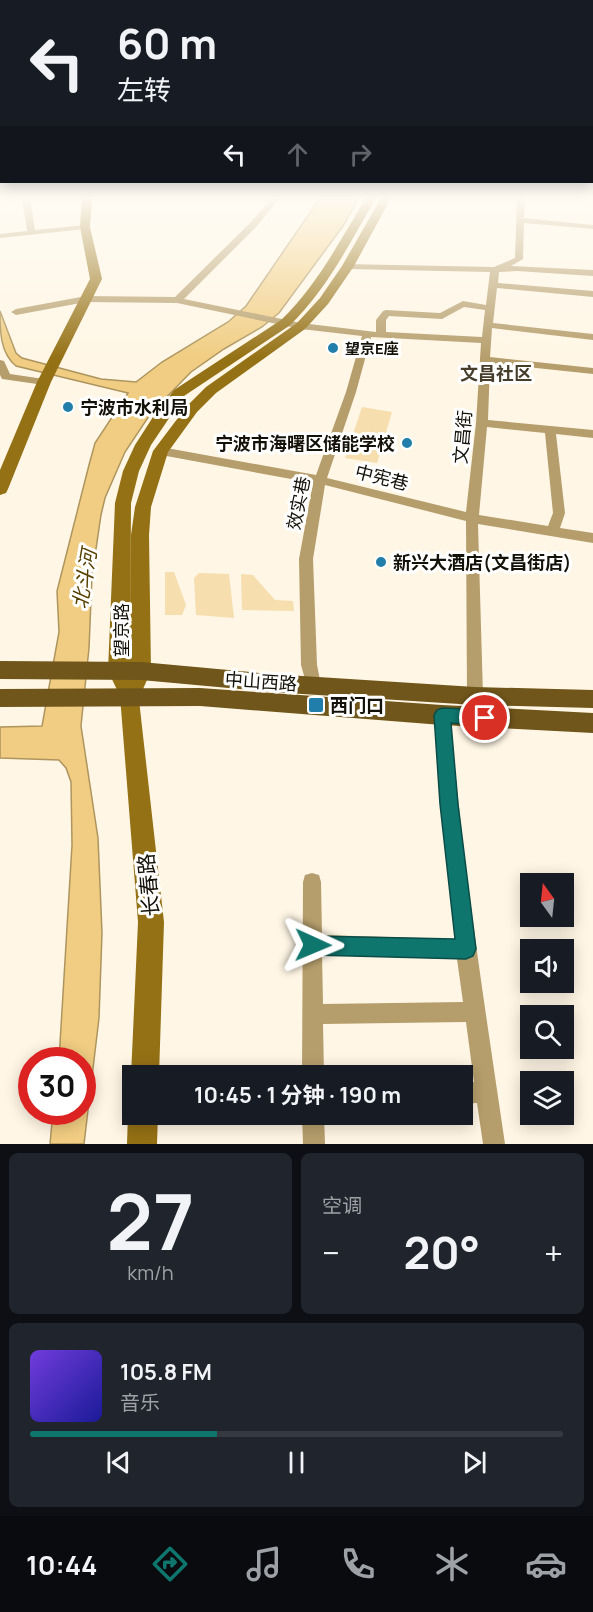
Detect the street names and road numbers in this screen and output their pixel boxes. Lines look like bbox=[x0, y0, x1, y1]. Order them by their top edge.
street label: 文昌街 bbox=[448, 409, 476, 465]
street label: 中宪巷 bbox=[353, 459, 411, 495]
street label: 效实巷 bbox=[281, 474, 315, 532]
street label: 望京路 bbox=[109, 603, 133, 657]
street label: 中山西路 bbox=[224, 667, 298, 695]
street label: 长春路 bbox=[131, 852, 165, 918]

